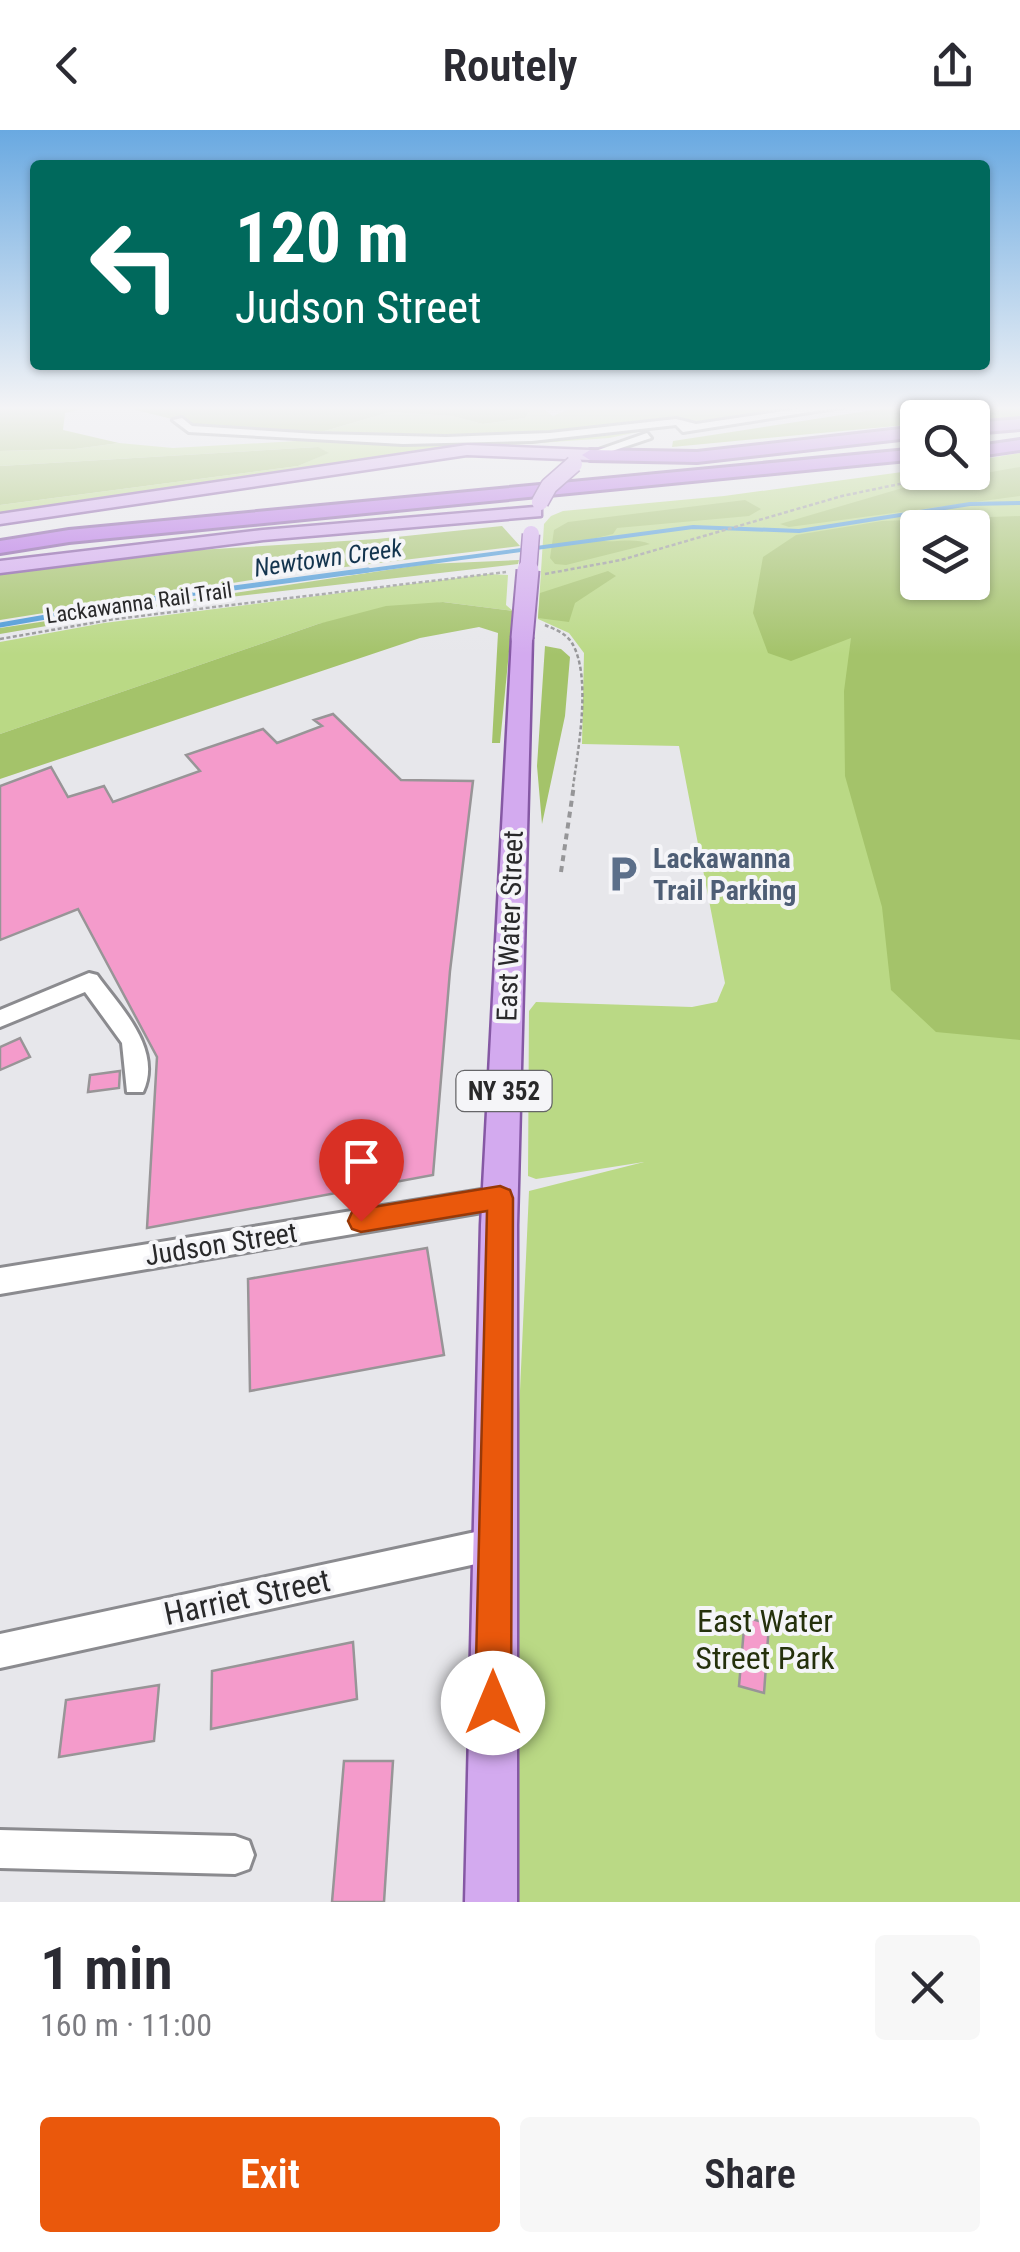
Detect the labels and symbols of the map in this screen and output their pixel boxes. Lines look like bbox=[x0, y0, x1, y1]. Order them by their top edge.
water label: Newtown Creek bbox=[252, 533, 405, 583]
street label: Lackawanna Rail Trail bbox=[44, 578, 234, 628]
street label: East Water Street bbox=[490, 830, 530, 1022]
place label: Lackawanna Trail Parking bbox=[653, 842, 796, 907]
parking icon: Lackawanna Trail Parking bbox=[602, 853, 644, 895]
road number: NY 352 bbox=[456, 1071, 552, 1111]
pin bbox=[319, 1119, 404, 1222]
street label: Judson Street bbox=[143, 1216, 299, 1272]
street label: Harriet Street bbox=[160, 1561, 334, 1633]
park label: East Water Street Park bbox=[695, 1602, 835, 1677]
position arrow bbox=[441, 1651, 545, 1755]

